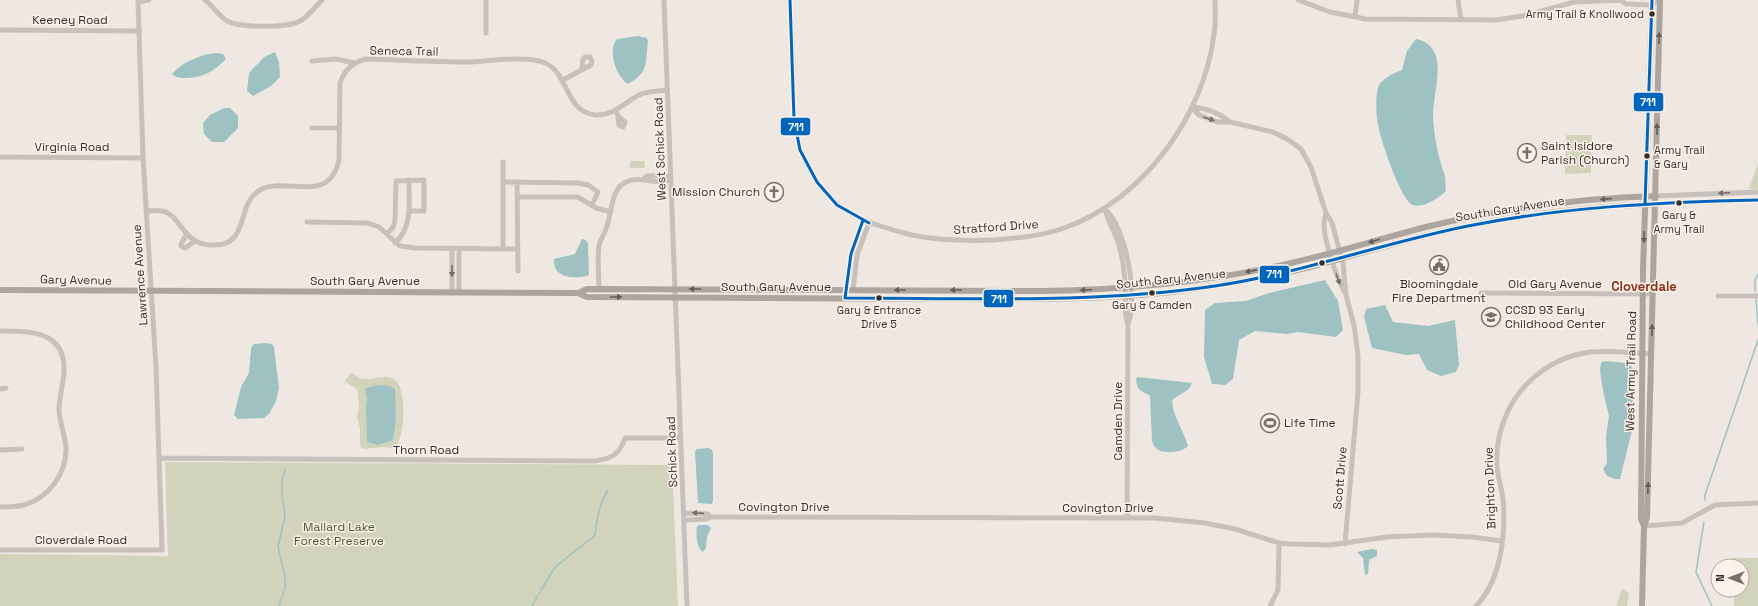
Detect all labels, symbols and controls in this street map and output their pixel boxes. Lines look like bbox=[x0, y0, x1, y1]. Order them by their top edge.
place label: Army Trail & Knollwood bbox=[1526, 7, 1644, 21]
marker: Army Trail & Knollwood bbox=[1647, 9, 1657, 19]
street label: Keeney Road bbox=[32, 12, 108, 28]
one-way arrow bbox=[1656, 31, 1662, 44]
street label: Seneca Trail bbox=[369, 42, 439, 60]
line badge: 711 bbox=[1633, 92, 1664, 112]
text: 711 bbox=[1640, 95, 1656, 109]
street label: West Schick Road bbox=[650, 97, 670, 201]
one-way arrow bbox=[1203, 116, 1215, 122]
line badge: 711 bbox=[780, 117, 811, 136]
text: 711 bbox=[788, 120, 804, 134]
one-way arrow bbox=[1654, 122, 1660, 135]
place label: Saint Isidore Parish (Church) bbox=[1541, 138, 1629, 168]
street label: Virginia Road bbox=[34, 139, 110, 155]
church icon: Saint Isidore Parish (Church) bbox=[1516, 142, 1538, 164]
place label: Army Trail & Gary bbox=[1654, 143, 1705, 171]
marker: Army Trail & Gary bbox=[1642, 151, 1652, 161]
church icon: Mission Church bbox=[763, 181, 785, 203]
place label: Mission Church bbox=[672, 184, 760, 200]
one-way arrow bbox=[1717, 190, 1730, 196]
street label: South Gary Avenue bbox=[1454, 192, 1566, 226]
one-way arrow bbox=[1600, 196, 1613, 203]
marker: Gary & Army Trail bbox=[1674, 198, 1684, 208]
place label: Gary & Army Trail bbox=[1653, 208, 1705, 236]
street label: Stratford Drive bbox=[953, 216, 1039, 238]
street label: Lawrence Avenue bbox=[128, 224, 152, 326]
one-way arrow bbox=[1641, 231, 1647, 244]
one-way arrow bbox=[1368, 238, 1380, 244]
public building icon: Bloomingdale Fire Department bbox=[1428, 254, 1450, 276]
unlabelled marker bbox=[1317, 258, 1327, 268]
one-way arrow bbox=[449, 265, 455, 278]
street label: South Gary Avenue bbox=[1115, 265, 1227, 293]
line badge: 711 bbox=[1259, 265, 1290, 284]
text: 711 bbox=[1266, 267, 1282, 281]
one-way arrow bbox=[1245, 268, 1257, 274]
street label: Gary Avenue bbox=[40, 271, 112, 289]
street label: South Gary Avenue bbox=[310, 273, 420, 289]
one-way arrow bbox=[1335, 273, 1341, 285]
place label: Bloomingdale Fire Department bbox=[1392, 276, 1486, 306]
street label: Old Gary Avenue bbox=[1508, 276, 1602, 292]
district label: Cloverdale bbox=[1611, 278, 1677, 295]
street label: South Gary Avenue bbox=[721, 279, 831, 295]
one-way arrow bbox=[688, 286, 701, 292]
one-way arrow bbox=[893, 287, 906, 293]
one-way arrow bbox=[949, 287, 962, 293]
one-way arrow bbox=[1079, 287, 1092, 293]
marker: Gary & Camden bbox=[1147, 288, 1157, 298]
line badge: 711 bbox=[983, 289, 1014, 308]
text: 711 bbox=[991, 292, 1007, 306]
marker: Gary & Entrance Drive 5 bbox=[874, 293, 884, 303]
one-way arrow bbox=[610, 294, 623, 300]
place label: Gary & Camden bbox=[1112, 298, 1192, 312]
place label: CCSD 93 Early Childhood Center bbox=[1505, 302, 1606, 332]
place label: Gary & Entrance Drive 5 bbox=[837, 303, 921, 331]
school or university icon: CCSD 93 Early Childhood Center bbox=[1480, 306, 1502, 328]
street label: West Army Trail Road bbox=[1622, 311, 1640, 431]
one-way arrow bbox=[1648, 324, 1655, 336]
street label: Camden Drive bbox=[1110, 382, 1126, 460]
sports icon: Life Time bbox=[1259, 412, 1281, 434]
place label: Life Time bbox=[1284, 415, 1336, 431]
street label: Schick Road bbox=[663, 416, 681, 488]
street label: Thorn Road bbox=[393, 442, 459, 458]
street label: Scott Drive bbox=[1329, 446, 1351, 510]
street label: Brighton Drive bbox=[1481, 447, 1499, 529]
one-way arrow bbox=[1644, 482, 1651, 494]
street label: Covington Drive bbox=[738, 499, 830, 515]
street label: Covington Drive bbox=[1062, 500, 1154, 516]
one-way arrow bbox=[692, 509, 704, 516]
park label: Mallard Lake Forest Preserve bbox=[294, 519, 384, 549]
street label: Cloverdale Road bbox=[35, 532, 127, 548]
north arrow bbox=[1710, 558, 1750, 598]
text: N bbox=[1713, 574, 1727, 582]

